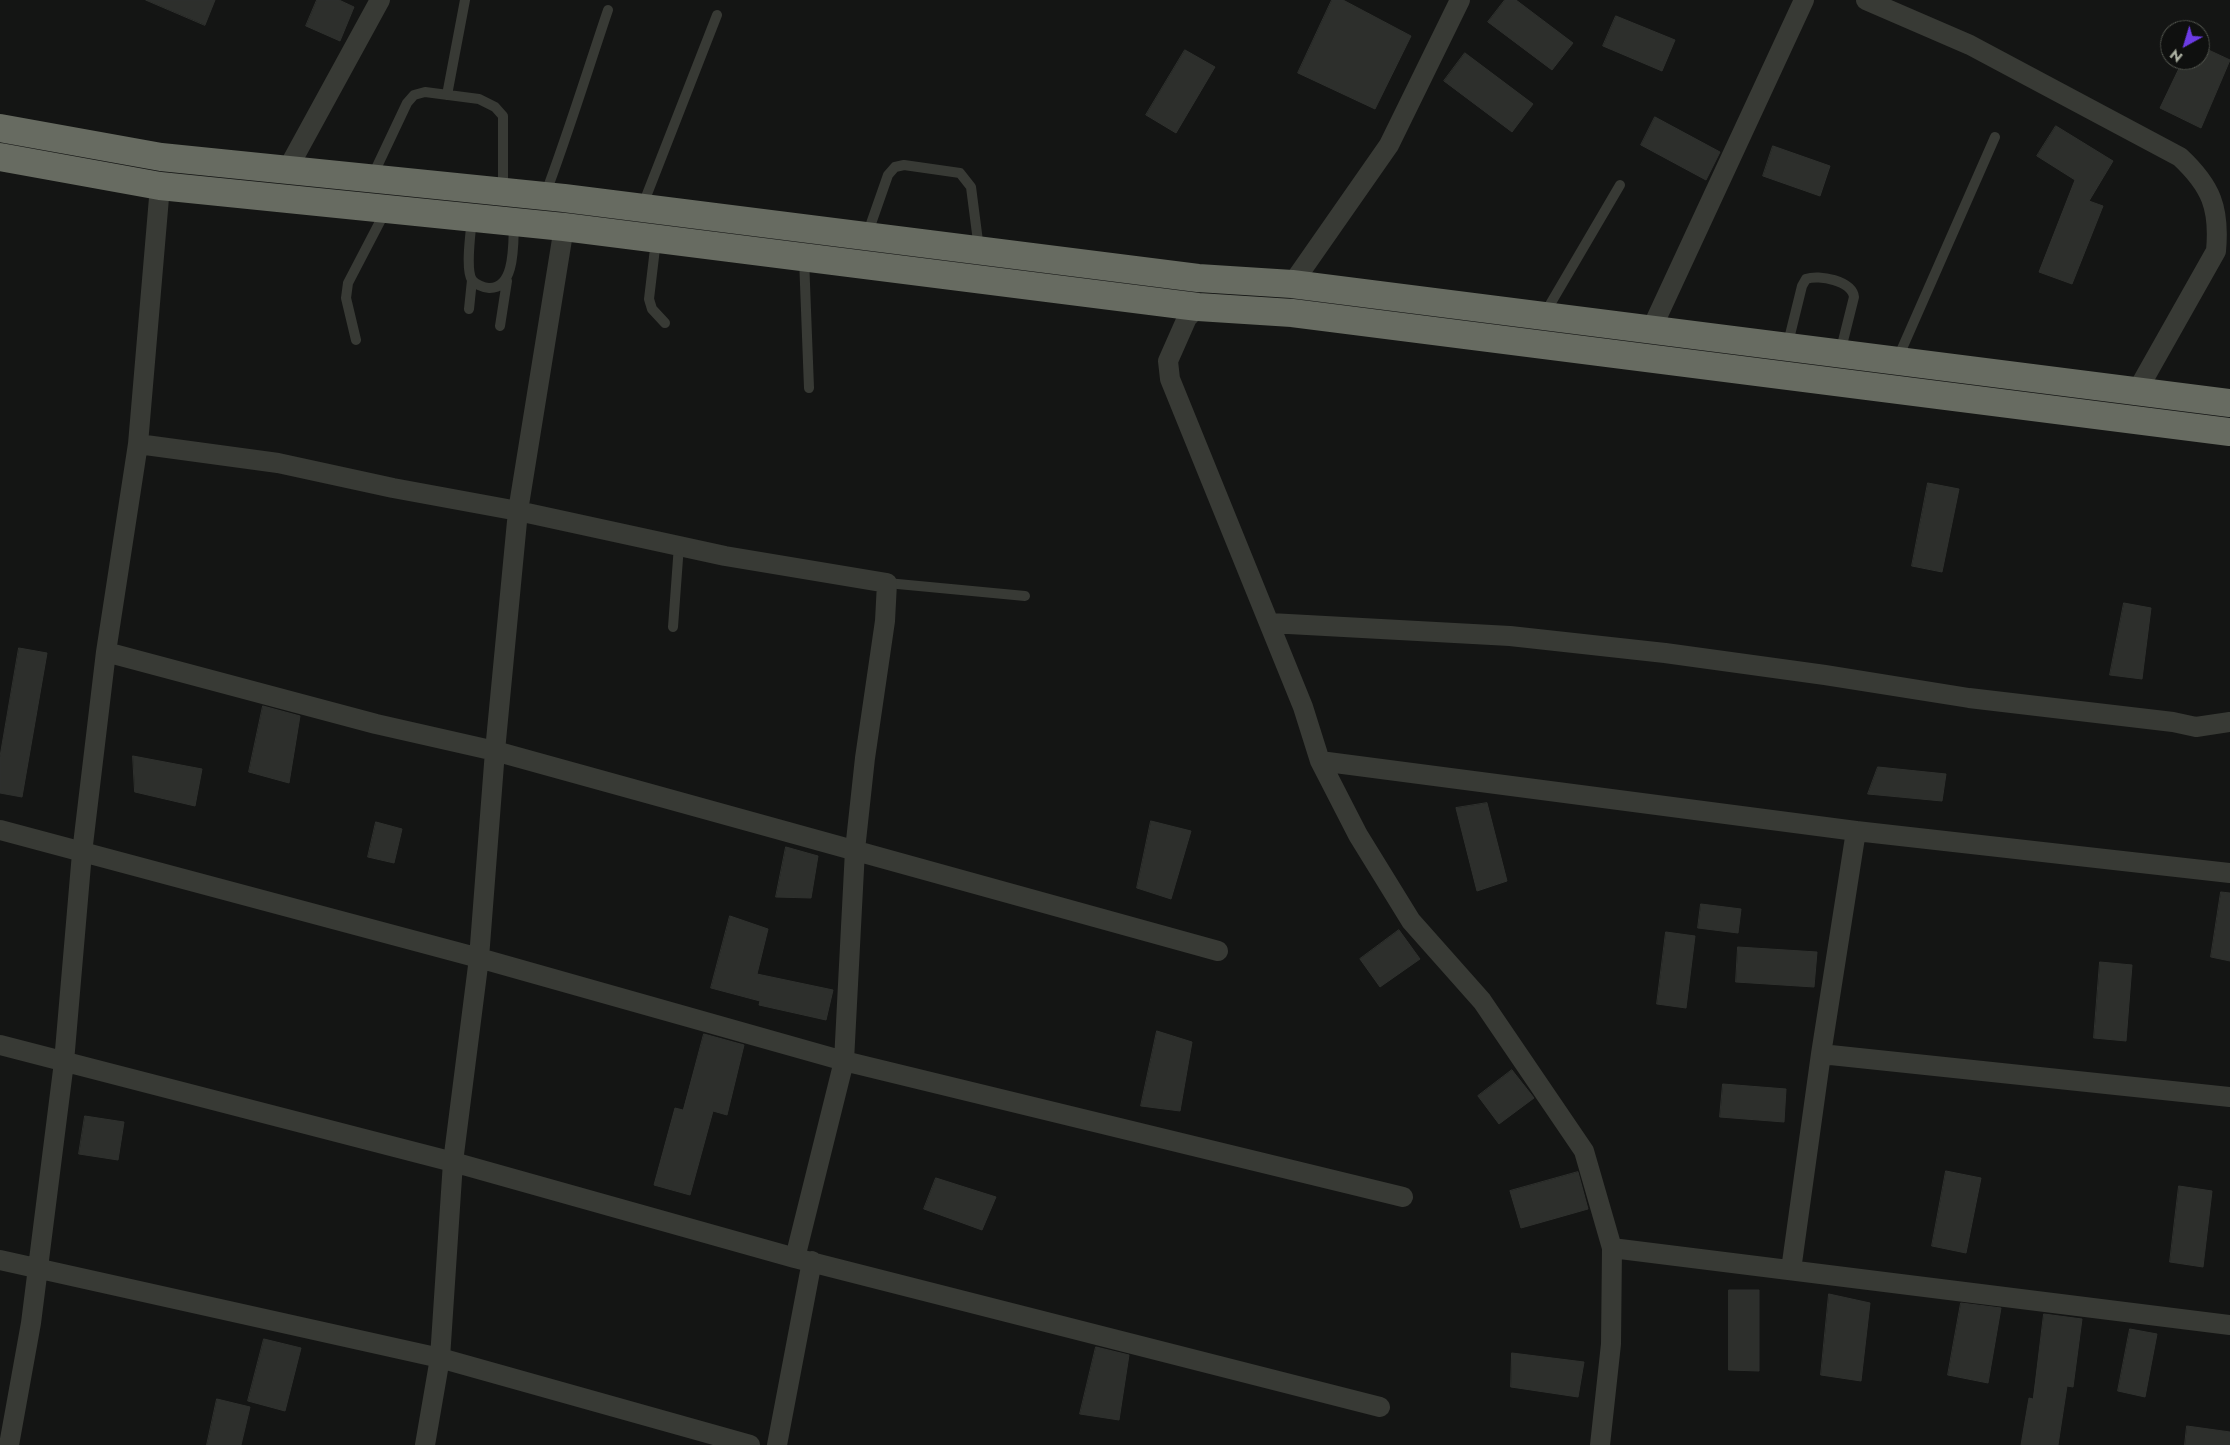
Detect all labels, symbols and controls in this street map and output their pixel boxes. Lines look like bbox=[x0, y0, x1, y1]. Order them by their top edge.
north arrow bbox=[2160, 20, 2210, 70]
text: N bbox=[2166, 45, 2187, 67]

